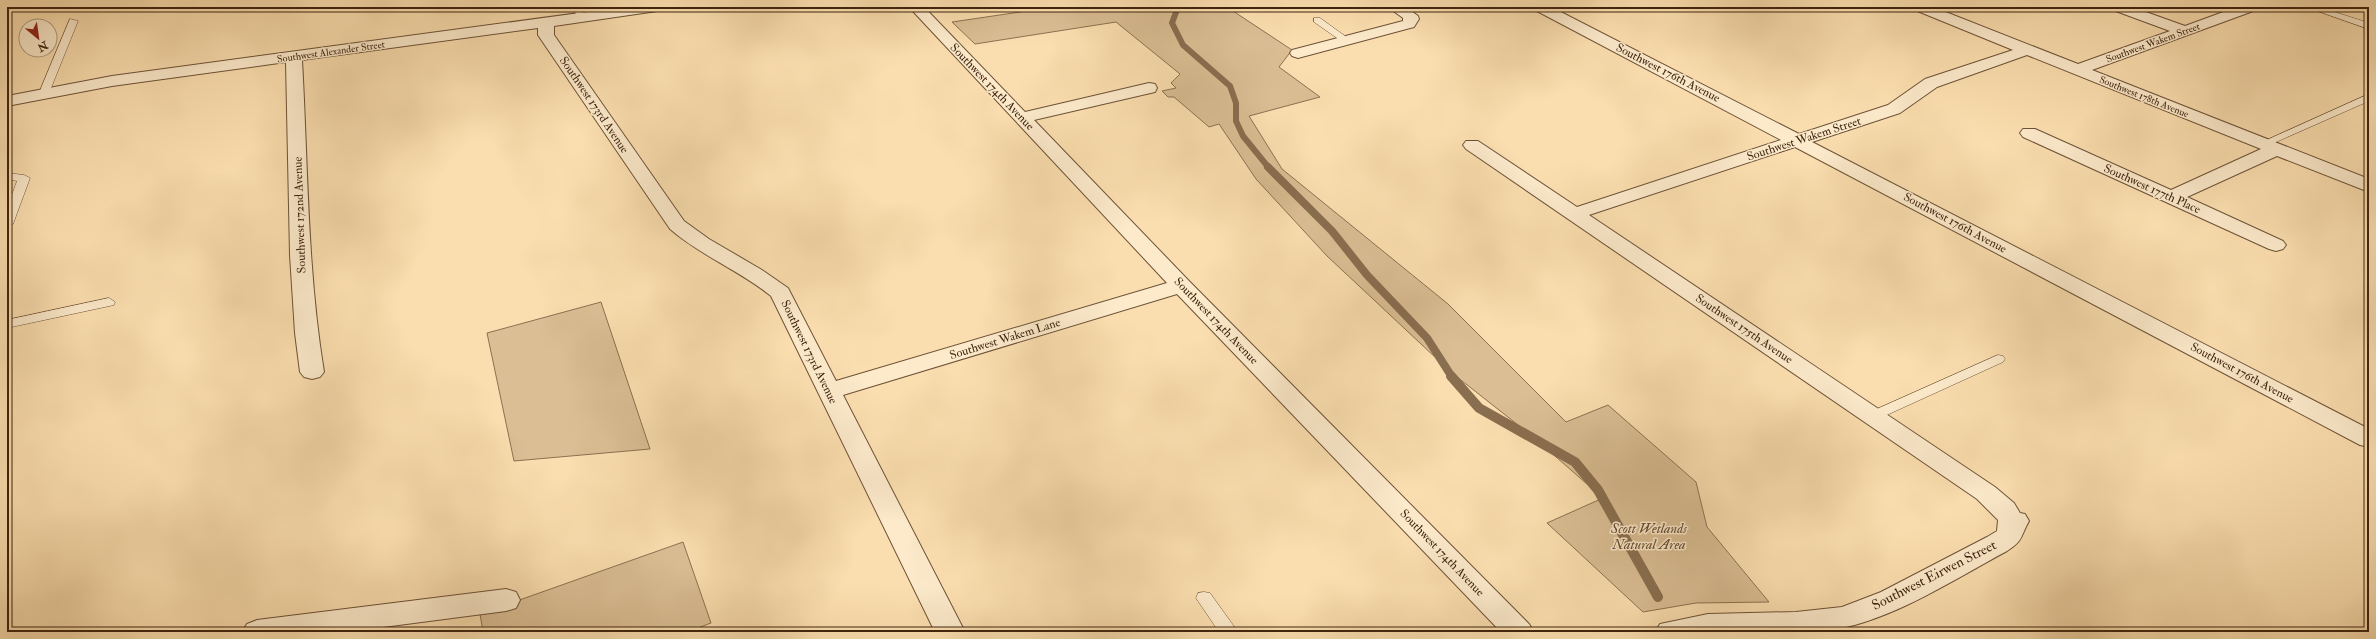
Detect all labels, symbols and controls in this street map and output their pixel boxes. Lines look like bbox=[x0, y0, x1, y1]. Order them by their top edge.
north arrow bbox=[18, 18, 58, 58]
street label: Southwest Wakem Street bbox=[2104, 20, 2202, 66]
text: N bbox=[34, 38, 51, 55]
street label: Southwest Alexander Street bbox=[276, 38, 386, 66]
street label: Southwest 174th Avenue bbox=[947, 40, 1037, 134]
street label: Southwest 176th Avenue bbox=[1613, 40, 1723, 106]
street label: Southwest 173rd Avenue bbox=[556, 54, 632, 156]
street label: Southwest 178th Avenue bbox=[2098, 74, 2190, 120]
street label: Southwest Wakem Street bbox=[1745, 113, 1863, 165]
street label: Southwest 172nd Avenue bbox=[290, 156, 310, 274]
street label: Southwest 177th Place bbox=[2101, 161, 2203, 217]
street label: Southwest 176th Avenue bbox=[1901, 189, 2009, 257]
street label: Southwest 174th Avenue bbox=[1171, 274, 1261, 368]
street label: Southwest 175th Avenue bbox=[1693, 291, 1795, 367]
street label: Southwest 173rd Avenue bbox=[777, 298, 841, 406]
street label: Southwest Wakem Lane bbox=[948, 315, 1062, 363]
street label: Southwest 176th Avenue bbox=[2188, 339, 2296, 407]
street label: Southwest 174th Avenue bbox=[1397, 506, 1487, 600]
park label: Scott Wetlands Natural Area bbox=[1610, 520, 1688, 553]
street label: Southwest Eirwen Street bbox=[1869, 536, 1999, 614]

